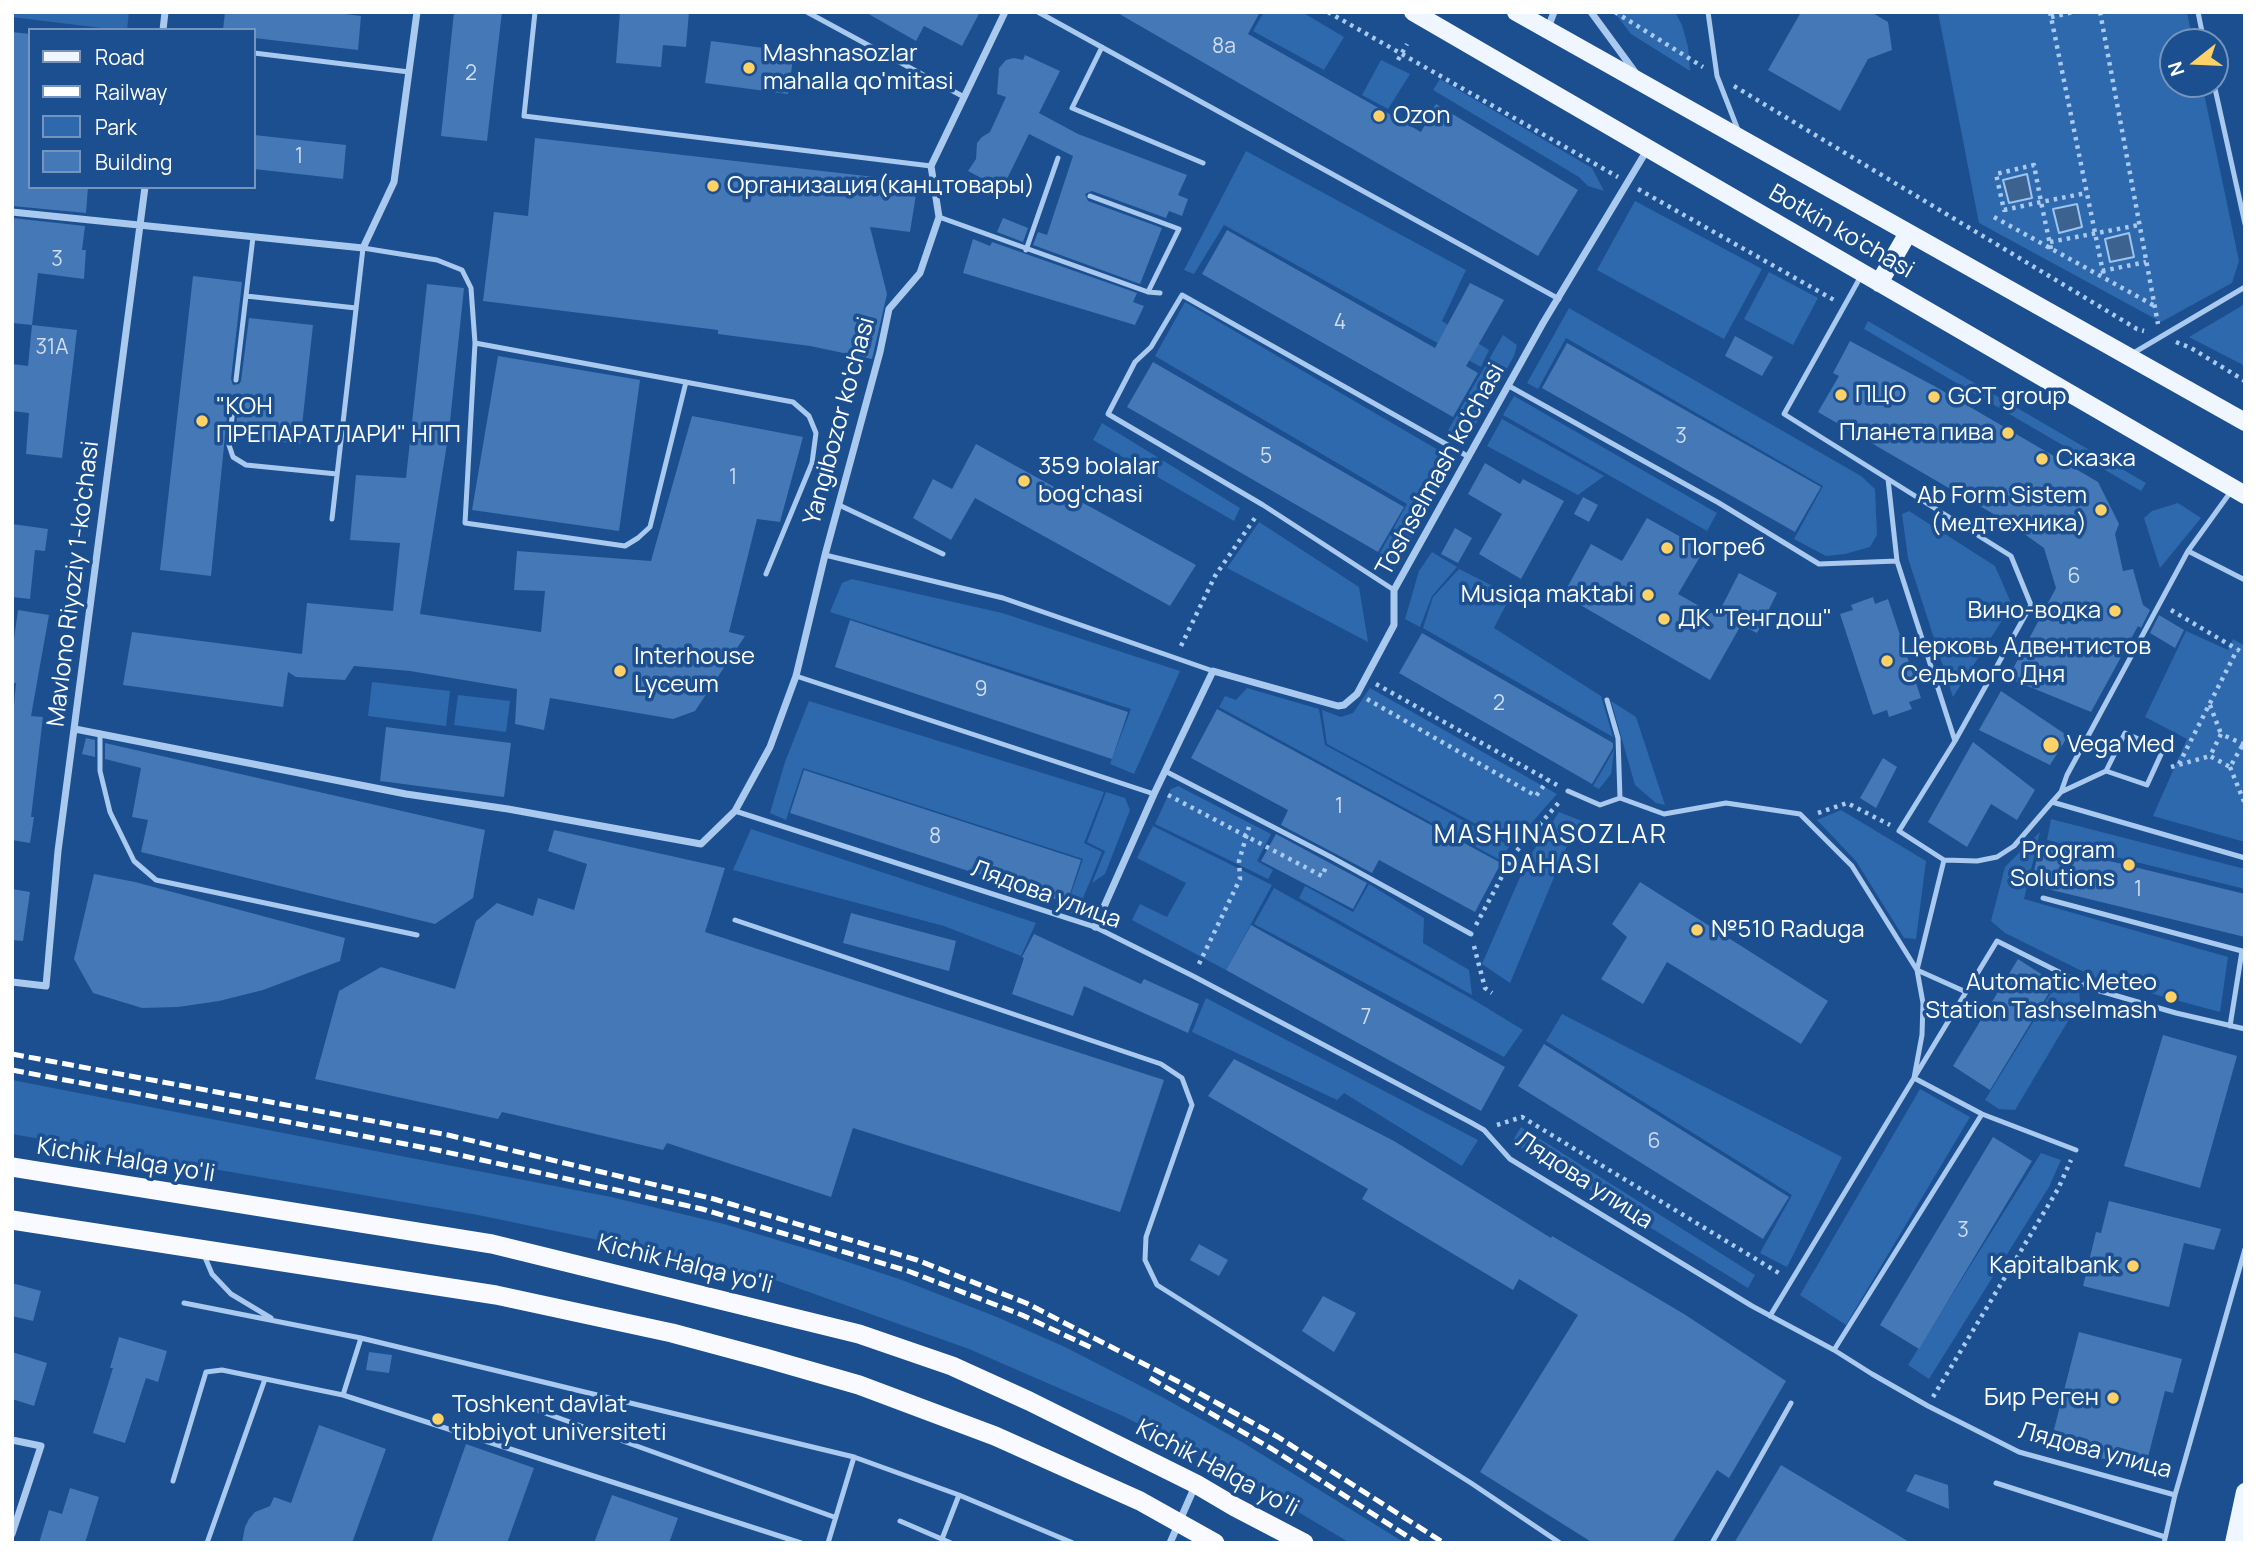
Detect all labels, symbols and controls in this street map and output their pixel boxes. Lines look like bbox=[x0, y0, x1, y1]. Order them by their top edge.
legend bbox=[28, 28, 256, 189]
north arrow bbox=[2159, 28, 2229, 98]
house number: 8a bbox=[1212, 34, 1236, 60]
place label: Mashnasozlar mahalla qo'mitasi bbox=[763, 40, 954, 96]
text: Road bbox=[95, 43, 145, 71]
text: N bbox=[2161, 58, 2190, 79]
marker: Mashnasozlar mahalla qo'mitasi bbox=[741, 60, 757, 76]
house number: 2 bbox=[465, 61, 477, 87]
text: Railway bbox=[95, 78, 167, 106]
place label: Ozon bbox=[1393, 102, 1451, 130]
marker: Ozon bbox=[1371, 108, 1387, 124]
text: Park bbox=[95, 113, 137, 141]
house number: 1 bbox=[295, 144, 303, 170]
text: Building bbox=[95, 148, 172, 176]
place label: Организация(канцтовары) bbox=[727, 172, 1035, 200]
marker: Организация(канцтовары) bbox=[705, 178, 721, 194]
street label: Botkin ko'chasi bbox=[1763, 179, 1919, 285]
house number: 3 bbox=[51, 247, 63, 273]
house number: 4 bbox=[1334, 310, 1346, 336]
street label: Yangibozor ko'chasi bbox=[798, 314, 882, 528]
house number: 31A bbox=[35, 335, 69, 361]
street label: Toshselmash ko'chasi bbox=[1371, 359, 1511, 581]
place label: ПЦО bbox=[1855, 381, 1906, 409]
place label: GCT group bbox=[1948, 383, 2066, 411]
marker: ПЦО bbox=[1833, 387, 1849, 403]
marker: GCT group bbox=[1926, 389, 1942, 405]
place label: "КОН ПРЕПАРАТЛАРИ" НПП bbox=[216, 393, 461, 449]
marker: "КОН ПРЕПАРАТЛАРИ" НПП bbox=[194, 413, 210, 429]
place label: Планета пива bbox=[1839, 419, 1994, 447]
house number: 3 bbox=[1675, 424, 1687, 450]
marker: Планета пива bbox=[2000, 425, 2016, 441]
street label: Mavlono Riyoziy 1-ko'chasi bbox=[42, 439, 106, 729]
house number: 5 bbox=[1260, 444, 1272, 470]
place label: Сказка bbox=[2056, 445, 2136, 473]
marker: Сказка bbox=[2034, 451, 2050, 467]
place label: 359 bolalar bog'chasi bbox=[1038, 453, 1160, 509]
house number: 1 bbox=[729, 465, 737, 491]
marker: 359 bolalar bog'chasi bbox=[1016, 473, 1032, 489]
place label: Ab Form Sistem (медтехника) bbox=[1917, 482, 2087, 538]
marker: Ab Form Sistem (медтехника) bbox=[2093, 502, 2109, 518]
place label: Погреб bbox=[1681, 534, 1765, 562]
marker: Погреб bbox=[1659, 540, 1675, 556]
house number: 6 bbox=[2067, 564, 2081, 590]
place label: Musiqa maktabi bbox=[1461, 581, 1634, 609]
marker: Musiqa maktabi bbox=[1640, 587, 1656, 603]
place label: Вино-водка bbox=[1968, 597, 2101, 625]
marker: Вино-водка bbox=[2107, 603, 2123, 619]
place label: ДК "Тенгдош" bbox=[1678, 605, 1832, 633]
marker: ДК "Тенгдош" bbox=[1656, 611, 1672, 627]
place label: Церковь Адвентистов Седьмого Дня bbox=[1901, 633, 2151, 689]
place label: Interhouse Lyceum bbox=[634, 643, 755, 699]
marker: Церковь Адвентистов Седьмого Дня bbox=[1879, 653, 1895, 669]
marker: Interhouse Lyceum bbox=[612, 663, 628, 679]
house number: 9 bbox=[974, 677, 988, 703]
house number: 2 bbox=[1493, 691, 1505, 717]
place label: Vega Med bbox=[2067, 731, 2175, 759]
marker: Vega Med bbox=[2041, 735, 2061, 755]
house number: 1 bbox=[1335, 794, 1343, 820]
district label: MASHINASOZLAR DAHASI bbox=[1435, 820, 1667, 882]
house number: 8 bbox=[929, 824, 941, 850]
place label: Program Solutions bbox=[2010, 837, 2115, 893]
street label: Лядова улица bbox=[967, 855, 1125, 935]
marker: Program Solutions bbox=[2121, 857, 2137, 873]
house number: 1 bbox=[2134, 877, 2142, 903]
place label: №510 Raduga bbox=[1711, 916, 1865, 944]
marker: №510 Raduga bbox=[1689, 922, 1705, 938]
place label: Automatic Meteo Station Tashselmash bbox=[1925, 969, 2157, 1025]
marker: Automatic Meteo Station Tashselmash bbox=[2163, 989, 2179, 1005]
house number: 7 bbox=[1361, 1005, 1371, 1031]
street label: Лядова улица bbox=[1510, 1126, 1658, 1236]
house number: 6 bbox=[1647, 1129, 1661, 1155]
street label: Kichik Halqa yo'li bbox=[35, 1133, 217, 1189]
house number: 3 bbox=[1957, 1218, 1969, 1244]
street label: Kichik Halqa yo'li bbox=[594, 1229, 776, 1301]
place label: Kapitalbank bbox=[1989, 1252, 2119, 1280]
marker: Kapitalbank bbox=[2125, 1258, 2141, 1274]
place label: Бир Реген bbox=[1984, 1384, 2099, 1412]
marker: Бир Реген bbox=[2105, 1390, 2121, 1406]
place label: Toshkent davlat tibbiyot universiteti bbox=[452, 1391, 667, 1447]
marker: Toshkent davlat tibbiyot universiteti bbox=[430, 1411, 446, 1427]
street label: Kichik Halqa yo'li bbox=[1131, 1414, 1303, 1524]
street label: Лядова улица bbox=[2015, 1417, 2175, 1485]

